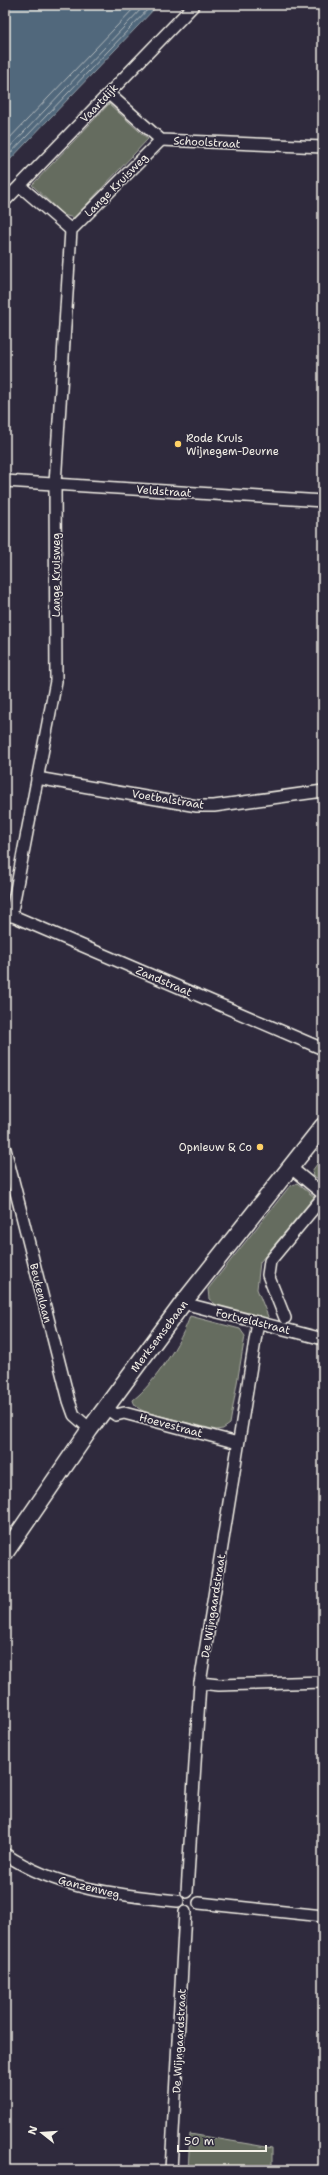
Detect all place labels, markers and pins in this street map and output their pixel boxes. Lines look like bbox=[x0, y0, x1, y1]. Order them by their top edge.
place label: Rode Kruis Wijnegem-Deurne bbox=[186, 431, 279, 459]
marker: Rode Kruis Wijnegem-Deurne bbox=[173, 439, 183, 449]
place label: Opnieuw & Co bbox=[179, 1140, 252, 1155]
marker: Opnieuw & Co bbox=[255, 1142, 265, 1152]

